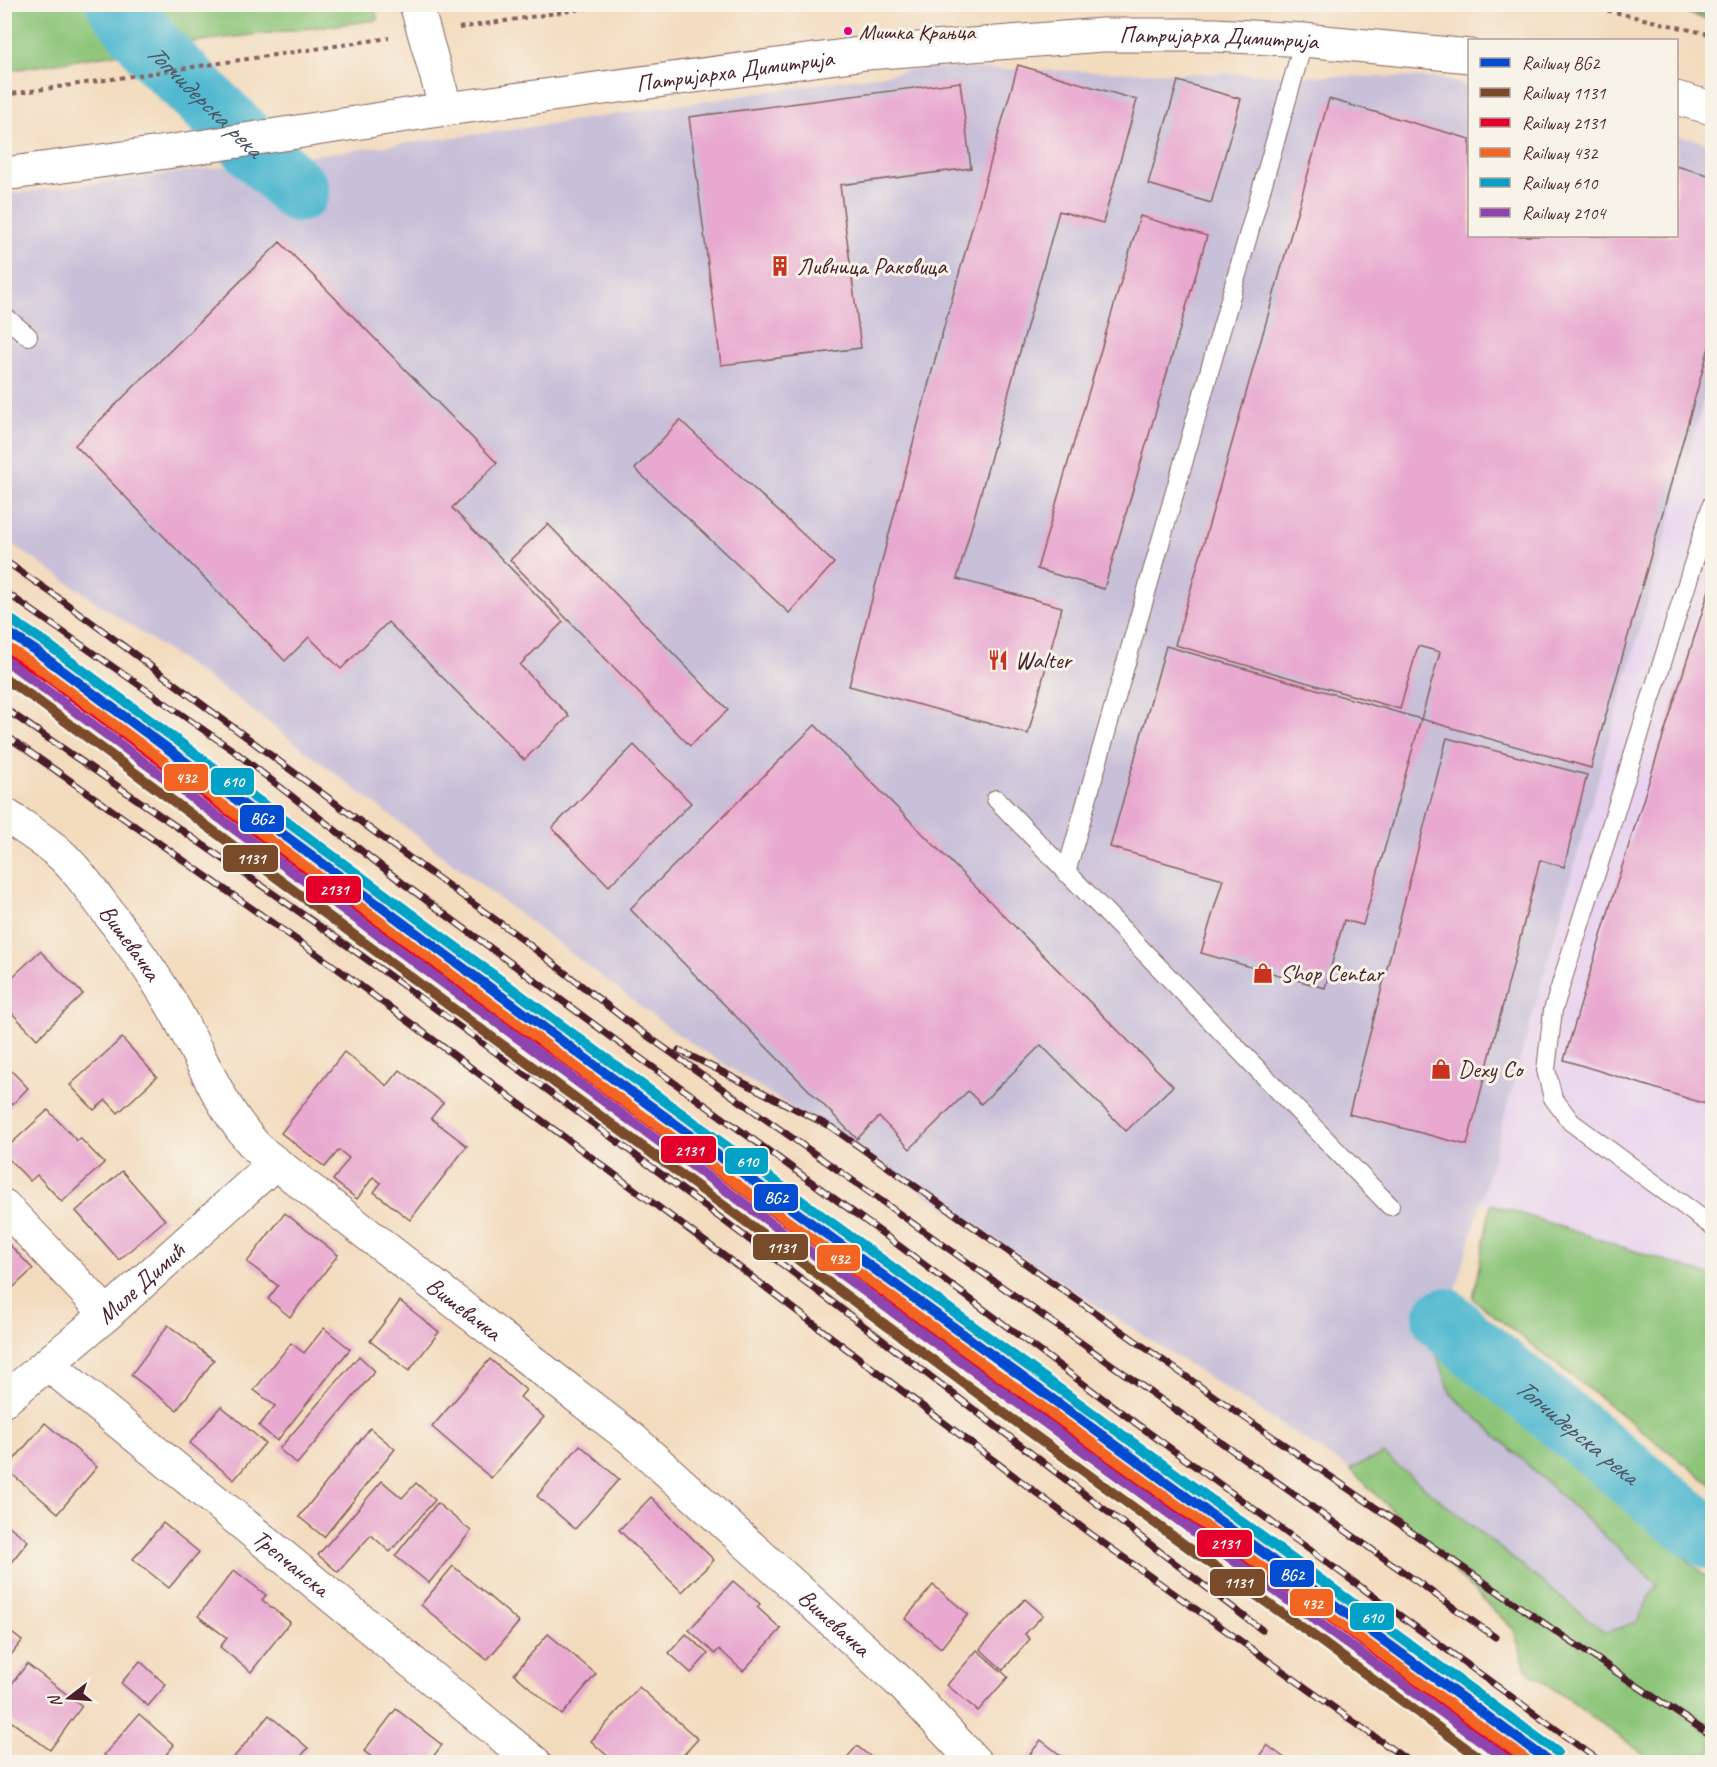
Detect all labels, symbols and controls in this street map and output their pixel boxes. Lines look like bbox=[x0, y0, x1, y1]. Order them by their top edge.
place label: Мишка Крањца bbox=[859, 18, 977, 46]
street label: Патријарха Димитрија bbox=[1119, 20, 1321, 56]
marker: Мишка Крањца bbox=[842, 25, 854, 37]
water label: Топчидерска река bbox=[139, 37, 272, 167]
legend bbox=[1468, 39, 1678, 237]
street label: Патријарха Димитрија bbox=[634, 42, 837, 99]
text: Railway BG2 bbox=[1522, 52, 1601, 74]
text: Railway 1131 bbox=[1522, 82, 1606, 104]
text: Railway 2131 bbox=[1522, 112, 1606, 134]
text: Railway 432 bbox=[1522, 142, 1599, 164]
text: Railway 610 bbox=[1522, 172, 1599, 194]
text: Railway 2104 bbox=[1522, 202, 1607, 224]
place label: Ливница Раковица bbox=[797, 251, 948, 281]
building icon: Ливница Раковица bbox=[768, 254, 792, 278]
place label: Walter bbox=[1015, 645, 1074, 675]
restaurant icon: Walter bbox=[986, 648, 1010, 672]
line badge: 432 bbox=[163, 763, 209, 792]
line badge: 610 bbox=[210, 767, 255, 796]
text: 432 bbox=[175, 768, 199, 788]
text: 610 bbox=[222, 772, 246, 792]
line badge: BG2 bbox=[239, 804, 285, 833]
text: BG2 bbox=[250, 809, 276, 829]
line badge: 1131 bbox=[222, 844, 279, 873]
text: 1131 bbox=[237, 849, 267, 869]
line badge: 2131 bbox=[305, 875, 362, 904]
text: 2131 bbox=[320, 880, 350, 900]
street label: Вишевачка bbox=[92, 898, 169, 988]
place label: Shop Centar bbox=[1280, 958, 1386, 988]
shop icon: Shop Centar bbox=[1251, 961, 1275, 985]
place label: Dexy Co bbox=[1458, 1054, 1525, 1084]
shop icon: Dexy Co bbox=[1429, 1057, 1453, 1081]
line badge: 2131 bbox=[660, 1135, 717, 1164]
text: 2131 bbox=[675, 1141, 705, 1161]
line badge: 610 bbox=[724, 1147, 769, 1175]
text: 610 bbox=[736, 1152, 760, 1172]
line badge: BG2 bbox=[753, 1183, 799, 1212]
text: BG2 bbox=[764, 1188, 790, 1208]
line badge: 1131 bbox=[752, 1233, 809, 1261]
street label: Миле Димић bbox=[91, 1235, 192, 1331]
text: 1131 bbox=[767, 1238, 797, 1258]
line badge: 432 bbox=[816, 1244, 861, 1272]
text: 432 bbox=[828, 1249, 852, 1269]
street label: Вишевачка bbox=[420, 1270, 509, 1348]
water label: Топчидерска река bbox=[1508, 1371, 1648, 1494]
street label: Трепчанска bbox=[247, 1523, 337, 1605]
line badge: 2131 bbox=[1196, 1529, 1253, 1558]
text: 2131 bbox=[1211, 1534, 1241, 1554]
line badge: BG2 bbox=[1269, 1559, 1315, 1588]
text: BG2 bbox=[1280, 1565, 1306, 1585]
line badge: 1131 bbox=[1209, 1568, 1266, 1597]
text: 1131 bbox=[1224, 1573, 1254, 1593]
street label: Вишевачка bbox=[792, 1582, 878, 1664]
line badge: 432 bbox=[1289, 1588, 1334, 1617]
text: 432 bbox=[1301, 1594, 1325, 1614]
line badge: 610 bbox=[1349, 1602, 1395, 1631]
text: 610 bbox=[1361, 1608, 1385, 1628]
north arrow bbox=[39, 1668, 99, 1728]
text: N bbox=[44, 1691, 67, 1710]

